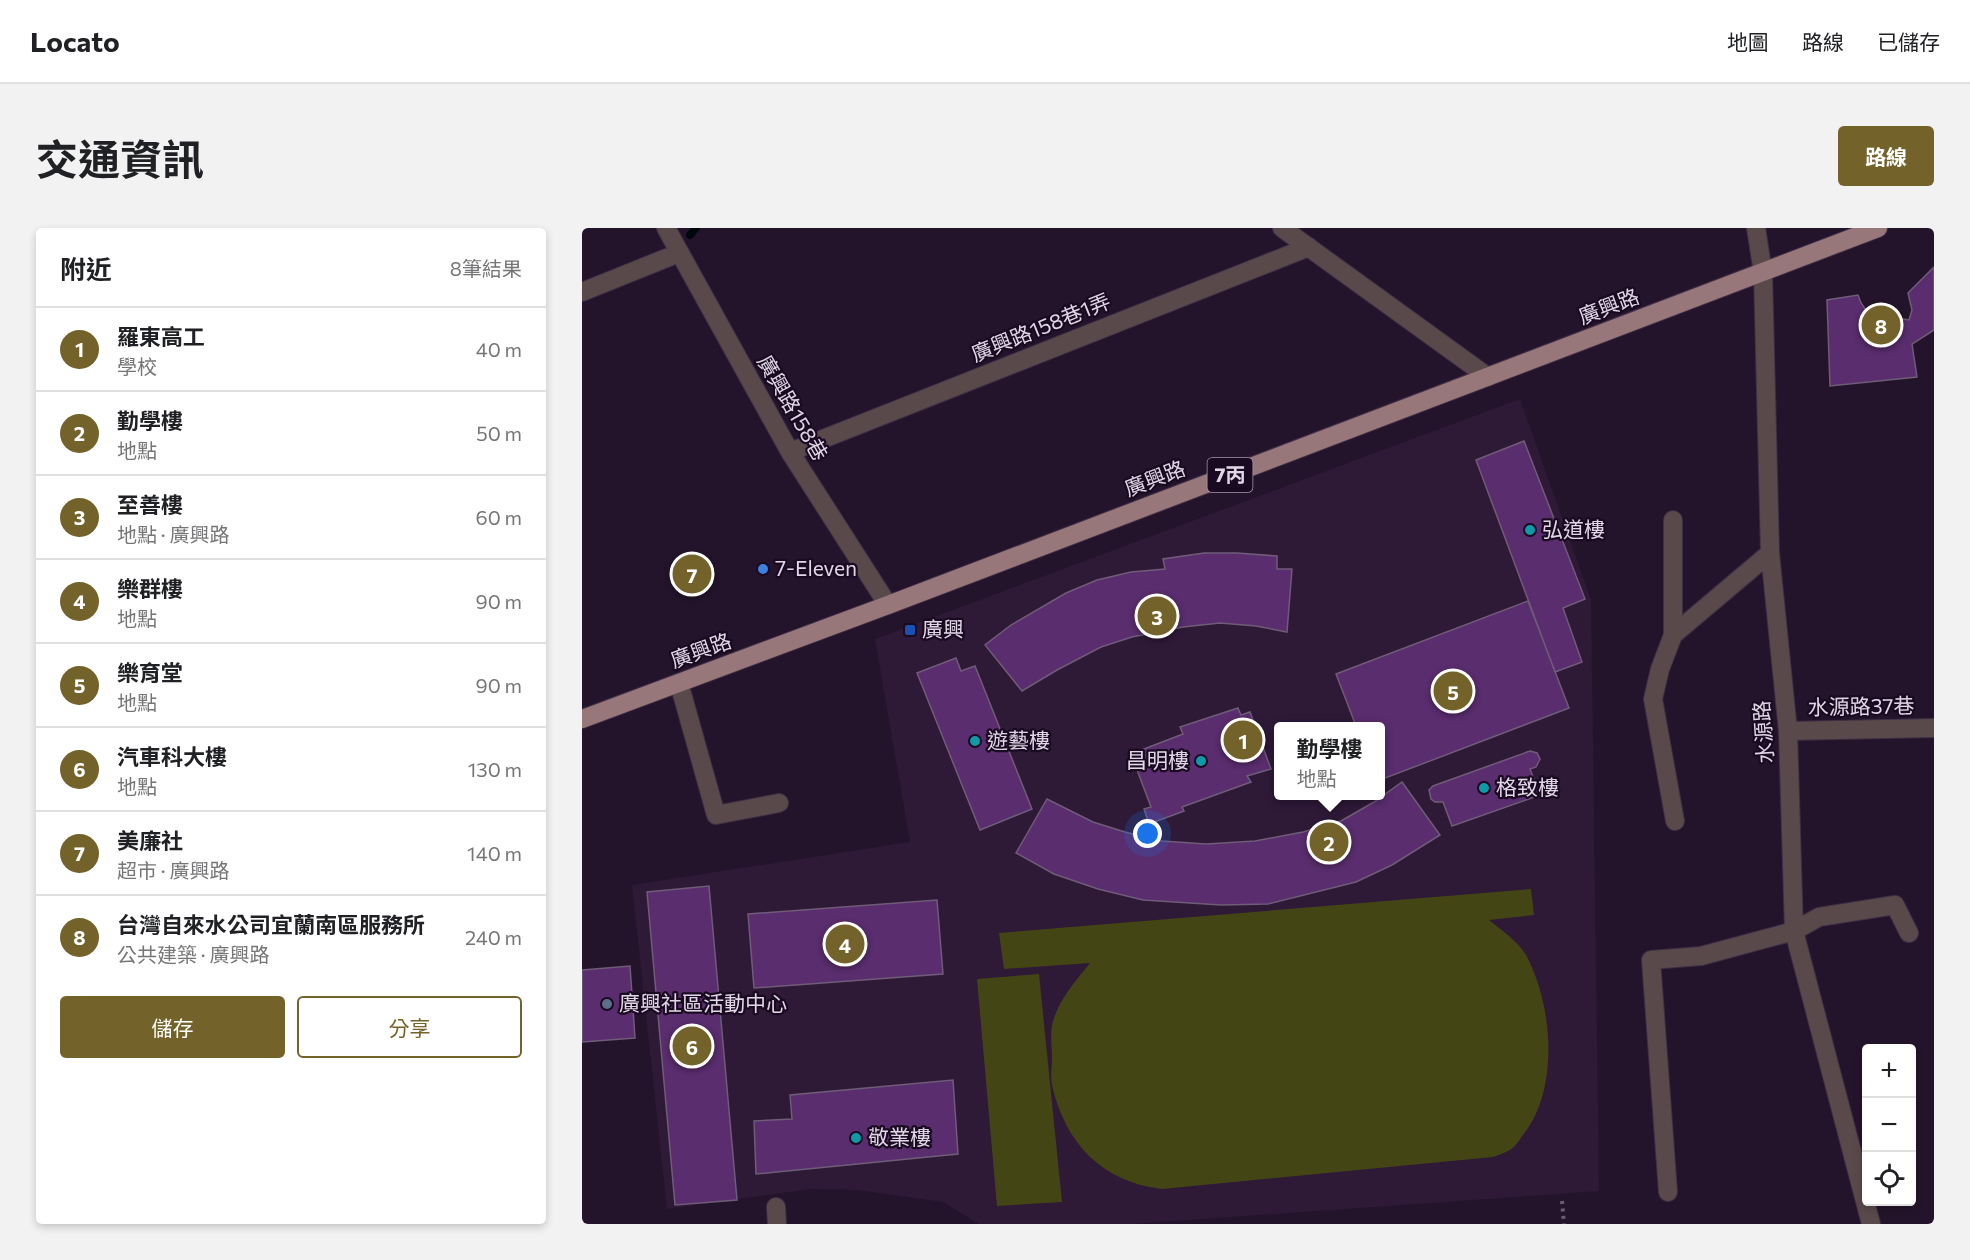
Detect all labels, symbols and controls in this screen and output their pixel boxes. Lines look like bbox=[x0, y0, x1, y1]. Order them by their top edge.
text: Locato bbox=[30, 24, 120, 58]
text: 地圖 bbox=[1727, 29, 1769, 54]
text: 路線 bbox=[1802, 29, 1844, 54]
text: 已儲存 bbox=[1877, 29, 1940, 54]
button: 路線 bbox=[1838, 126, 1934, 186]
text: 交通資訊 bbox=[36, 132, 204, 184]
text: 附近 bbox=[60, 253, 112, 284]
text: 8筆結果 bbox=[450, 256, 522, 280]
street label: 廣興路 bbox=[1575, 283, 1642, 329]
street label: 廣興路158巷1弄 bbox=[967, 287, 1114, 366]
pin: 8 bbox=[1862, 302, 1900, 348]
text: 羅東高工 bbox=[117, 323, 205, 350]
text: 1 bbox=[75, 337, 84, 361]
text: 40 m bbox=[476, 337, 522, 361]
street label: 廣興路158巷 bbox=[753, 350, 834, 465]
text: 學校 bbox=[117, 354, 157, 378]
text: 勤學樓 bbox=[117, 407, 183, 434]
text: 2 bbox=[74, 421, 85, 445]
text: 50 m bbox=[476, 421, 522, 445]
text: 地點 bbox=[117, 438, 157, 462]
street label: 廣興路 bbox=[1121, 455, 1188, 501]
road number: 7丙 bbox=[1208, 458, 1252, 492]
text: 至善樓 bbox=[117, 491, 183, 518]
text: 3 bbox=[74, 505, 85, 529]
text: 60 m bbox=[476, 505, 522, 529]
place label: 弘道樓 bbox=[1542, 516, 1605, 541]
text: 地點 · 廣興路 bbox=[117, 522, 229, 546]
marker: 弘道樓 bbox=[1523, 523, 1537, 537]
pin: 7 bbox=[672, 552, 712, 596]
place label: 7-Eleven bbox=[775, 555, 857, 580]
marker: 7-Eleven bbox=[756, 562, 770, 576]
text: 樂群樓 bbox=[117, 575, 183, 602]
text: 4 bbox=[73, 589, 86, 613]
text: 90 m bbox=[476, 589, 522, 613]
pin: 3 bbox=[1138, 594, 1176, 638]
text: 地點 bbox=[117, 606, 157, 630]
place label: 廣興 bbox=[922, 616, 964, 641]
marker: 廣興 bbox=[903, 623, 917, 637]
street label: 廣興路 bbox=[667, 627, 734, 672]
text: 樂育堂 bbox=[117, 659, 183, 686]
pin: 5 bbox=[1434, 668, 1472, 714]
text: 5 bbox=[74, 673, 85, 697]
text: 90 m bbox=[476, 673, 522, 697]
text: 地點 bbox=[117, 690, 157, 714]
street label: 水源路37巷 bbox=[1807, 692, 1915, 719]
street label: 水源路 bbox=[1748, 700, 1777, 764]
pin: 1 bbox=[1224, 718, 1262, 762]
popup bbox=[1274, 722, 1385, 800]
place label: 遊藝樓 bbox=[987, 727, 1050, 752]
marker: 遊藝樓 bbox=[968, 734, 982, 748]
text: 勤學樓 bbox=[1296, 735, 1363, 762]
text: 汽車科大樓 bbox=[117, 743, 227, 770]
place label: 昌明樓 bbox=[1126, 747, 1189, 772]
marker: 昌明樓 bbox=[1194, 754, 1208, 768]
text: 6 bbox=[73, 757, 86, 781]
text: 130 m bbox=[468, 757, 522, 781]
text: 地點 bbox=[1296, 766, 1336, 790]
text: 地點 bbox=[117, 774, 157, 798]
place label: 格致樓 bbox=[1496, 774, 1559, 799]
marker: 格致樓 bbox=[1477, 781, 1491, 795]
your location bbox=[1133, 819, 1162, 848]
pin: 2 bbox=[1310, 820, 1348, 864]
text: 美廉社 bbox=[117, 827, 183, 854]
text: 7 bbox=[74, 841, 85, 865]
text: 140 m bbox=[467, 841, 522, 865]
text: 超市 · 廣興路 bbox=[117, 858, 229, 882]
text: 台灣自來水公司宜蘭南區服務所 bbox=[117, 911, 425, 938]
pin: 4 bbox=[826, 922, 864, 966]
text: 8 bbox=[73, 925, 86, 949]
text: 240 m bbox=[465, 925, 522, 949]
text: 公共建築 · 廣興路 bbox=[117, 942, 269, 966]
place label: 廣興社區活動中心 bbox=[619, 990, 787, 1015]
button: 儲存 bbox=[60, 996, 285, 1058]
button: 分享 bbox=[297, 996, 522, 1058]
marker: 廣興社區活動中心 bbox=[600, 997, 614, 1011]
pin: 6 bbox=[672, 1024, 712, 1068]
map controls bbox=[1862, 1044, 1916, 1206]
button: + bbox=[1862, 1044, 1916, 1098]
button: − bbox=[1862, 1098, 1916, 1152]
place label: 敬業樓 bbox=[868, 1124, 931, 1149]
marker: 敬業樓 bbox=[849, 1131, 863, 1145]
button: locate bbox=[1862, 1152, 1916, 1206]

